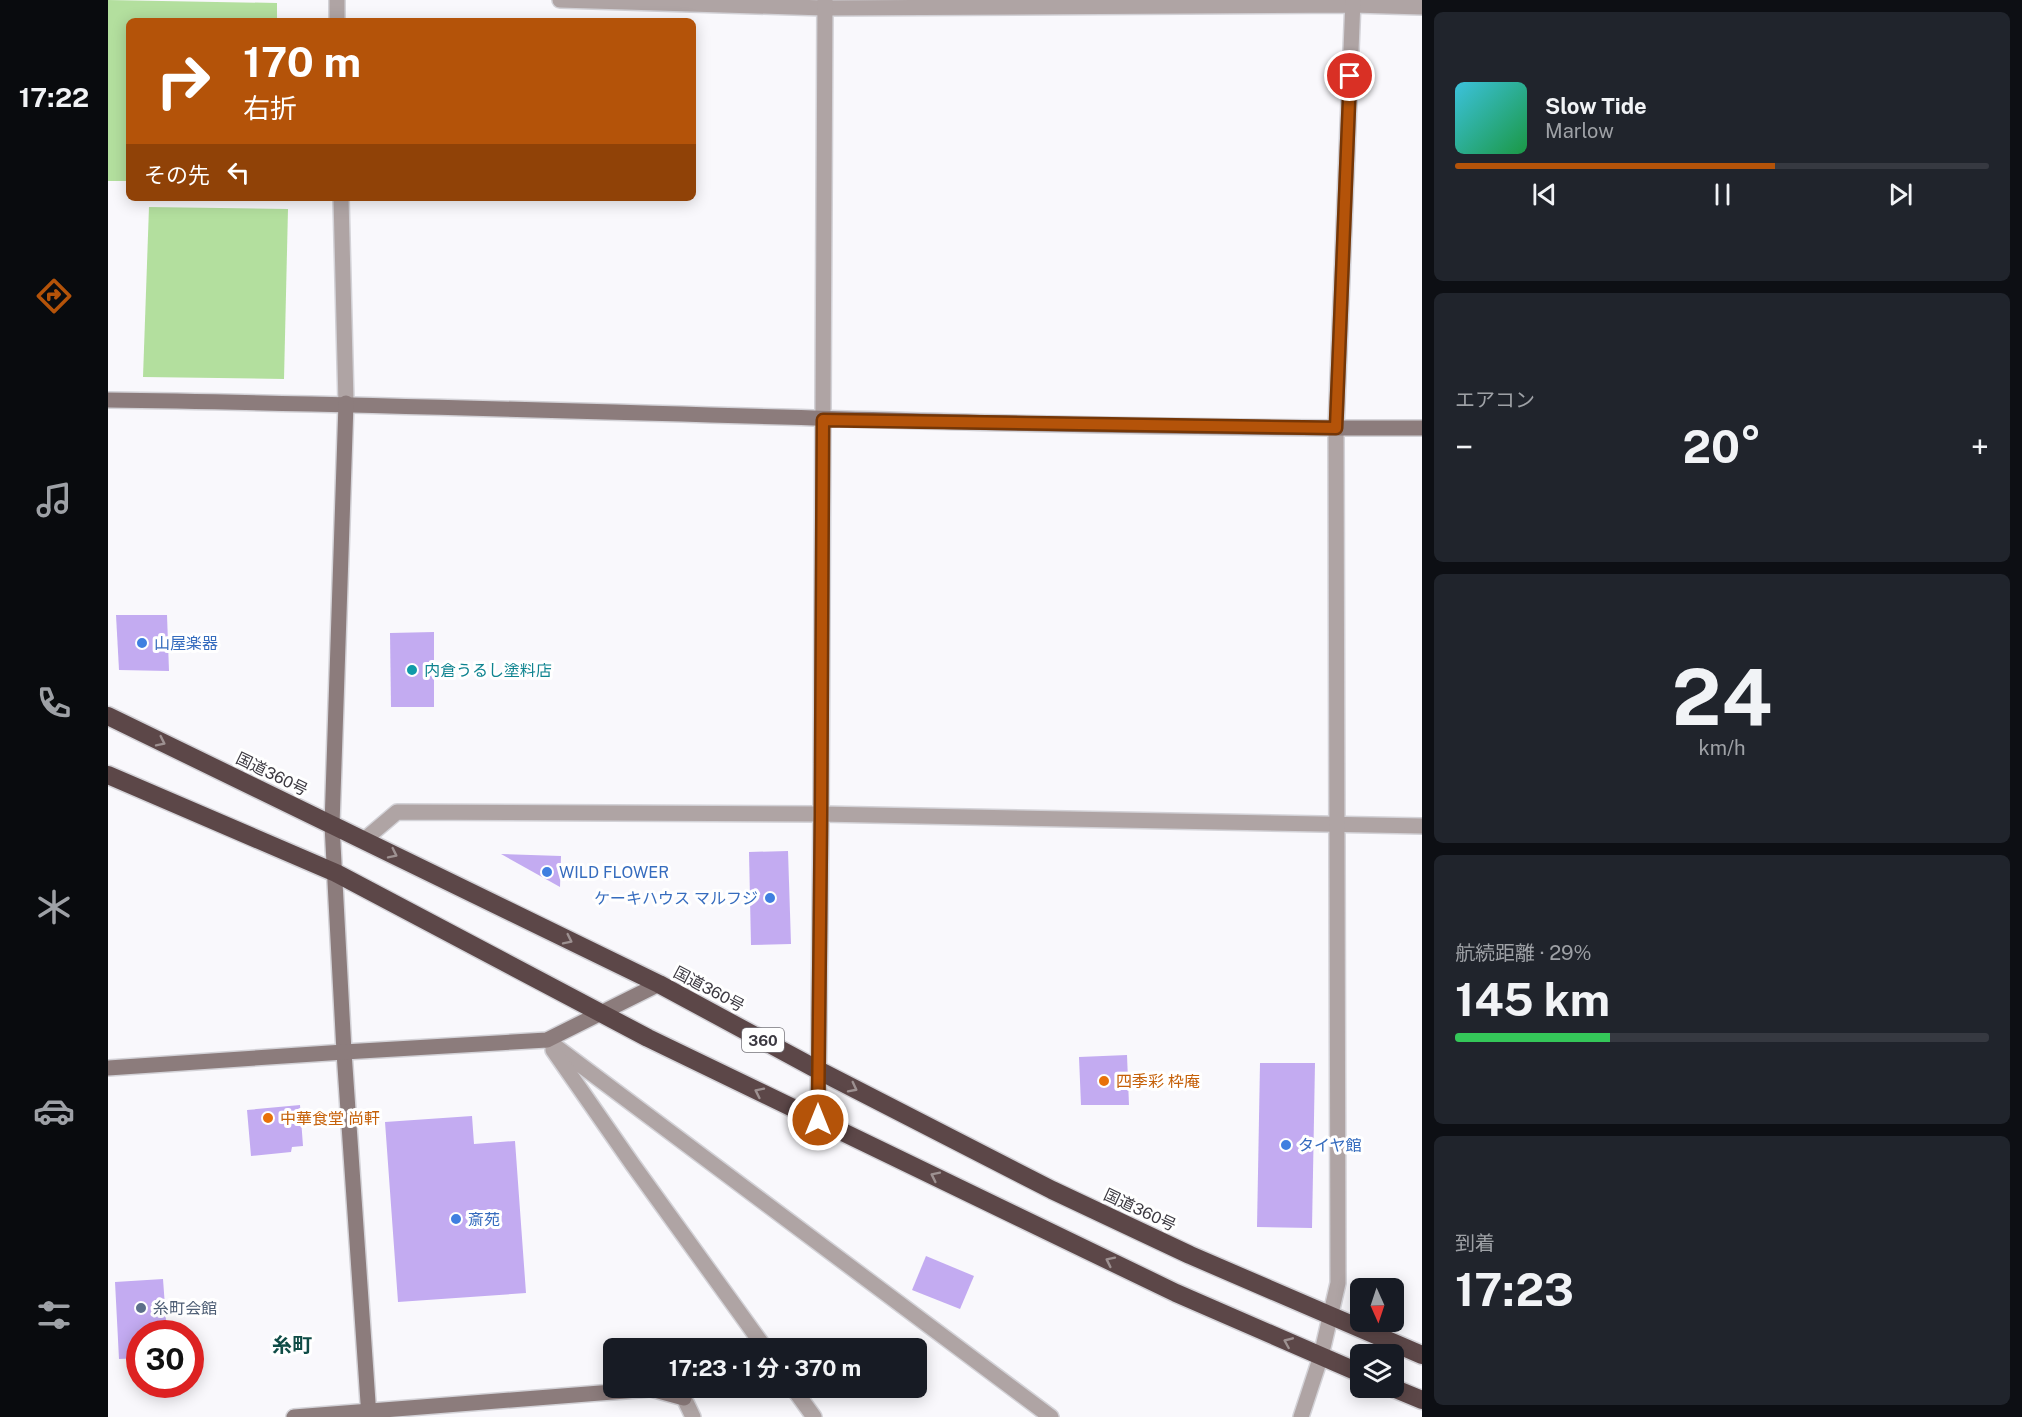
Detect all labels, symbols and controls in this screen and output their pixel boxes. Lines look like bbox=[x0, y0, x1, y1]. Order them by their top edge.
text: 170 m bbox=[243, 37, 361, 86]
icon: right bbox=[144, 42, 222, 120]
pin bbox=[1324, 50, 1375, 101]
icon: arrive bbox=[1333, 59, 1366, 92]
text: 17:22 bbox=[19, 81, 89, 113]
text: 右折 bbox=[243, 92, 297, 124]
text: Slow Tide bbox=[1545, 93, 1647, 119]
text: Marlow bbox=[1545, 119, 1614, 143]
icon: left bbox=[222, 156, 255, 189]
text: その先 bbox=[144, 162, 210, 188]
icon: previous bbox=[1528, 178, 1561, 211]
icon: pause bbox=[1706, 178, 1739, 211]
icon: next bbox=[1884, 178, 1917, 211]
icon: directions bbox=[33, 275, 75, 317]
text: エアコン bbox=[1455, 388, 1535, 412]
text: 20° bbox=[1683, 420, 1761, 473]
text: − bbox=[1455, 428, 1473, 466]
text: + bbox=[1971, 428, 1989, 466]
icon: music bbox=[33, 479, 75, 521]
place label: 山屋楽器 bbox=[154, 634, 218, 653]
marker: 山屋楽器 bbox=[135, 636, 149, 650]
text: 24 bbox=[1672, 651, 1772, 743]
place label: 内倉うるし塗料店 bbox=[424, 661, 552, 680]
marker: 内倉うるし塗料店 bbox=[405, 663, 419, 677]
icon: phone bbox=[33, 682, 75, 724]
one-way arrow bbox=[154, 735, 165, 746]
text: km/h bbox=[1698, 736, 1746, 760]
street label: 国道360号 bbox=[233, 748, 311, 800]
one-way arrow bbox=[386, 847, 397, 859]
place label: WILD FLOWER bbox=[559, 863, 669, 882]
marker: WILD FLOWER bbox=[540, 865, 554, 879]
icon: climate bbox=[33, 886, 75, 928]
place label: ケーキハウス マルフジ bbox=[594, 889, 758, 908]
marker: ケーキハウス マルフジ bbox=[763, 891, 777, 905]
one-way arrow bbox=[562, 932, 573, 944]
text: 航続距離 · 29% bbox=[1455, 941, 1592, 965]
street label: 国道360号 bbox=[670, 962, 748, 1016]
text: 145 km bbox=[1455, 973, 1610, 1026]
road number: 360 bbox=[742, 1028, 784, 1052]
place label: 四季彩 枠庵 bbox=[1116, 1072, 1200, 1091]
marker: 四季彩 枠庵 bbox=[1097, 1074, 1111, 1088]
one-way arrow bbox=[846, 1081, 857, 1092]
one-way arrow bbox=[754, 1087, 765, 1099]
position arrow bbox=[786, 1088, 850, 1152]
icon: car bbox=[33, 1090, 75, 1132]
place label: 中華食堂 尚軒 bbox=[280, 1109, 380, 1128]
marker: 中華食堂 尚軒 bbox=[261, 1111, 275, 1125]
place label: タイヤ館 bbox=[1298, 1136, 1362, 1155]
marker: タイヤ館 bbox=[1279, 1138, 1293, 1152]
one-way arrow bbox=[930, 1171, 941, 1183]
street label: 国道360号 bbox=[1101, 1185, 1179, 1235]
place label: 斎苑 bbox=[468, 1210, 500, 1229]
marker: 斎苑 bbox=[449, 1212, 463, 1226]
text: 到着 bbox=[1455, 1231, 1495, 1255]
one-way arrow bbox=[1106, 1257, 1117, 1268]
text: 17:23 bbox=[1455, 1263, 1574, 1316]
north arrow bbox=[1350, 1278, 1404, 1332]
map controls bbox=[1350, 1278, 1404, 1398]
icon: filters bbox=[33, 1294, 75, 1336]
place label: 糸町会館 bbox=[153, 1299, 217, 1318]
marker: 糸町会館 bbox=[134, 1301, 148, 1315]
speed limit sign: 30 bbox=[126, 1320, 204, 1398]
district label: 糸町 bbox=[272, 1333, 312, 1357]
one-way arrow bbox=[1283, 1337, 1294, 1349]
button: layers bbox=[1350, 1344, 1404, 1398]
text: 17:23 · 1 分 · 370 m bbox=[669, 1355, 861, 1381]

